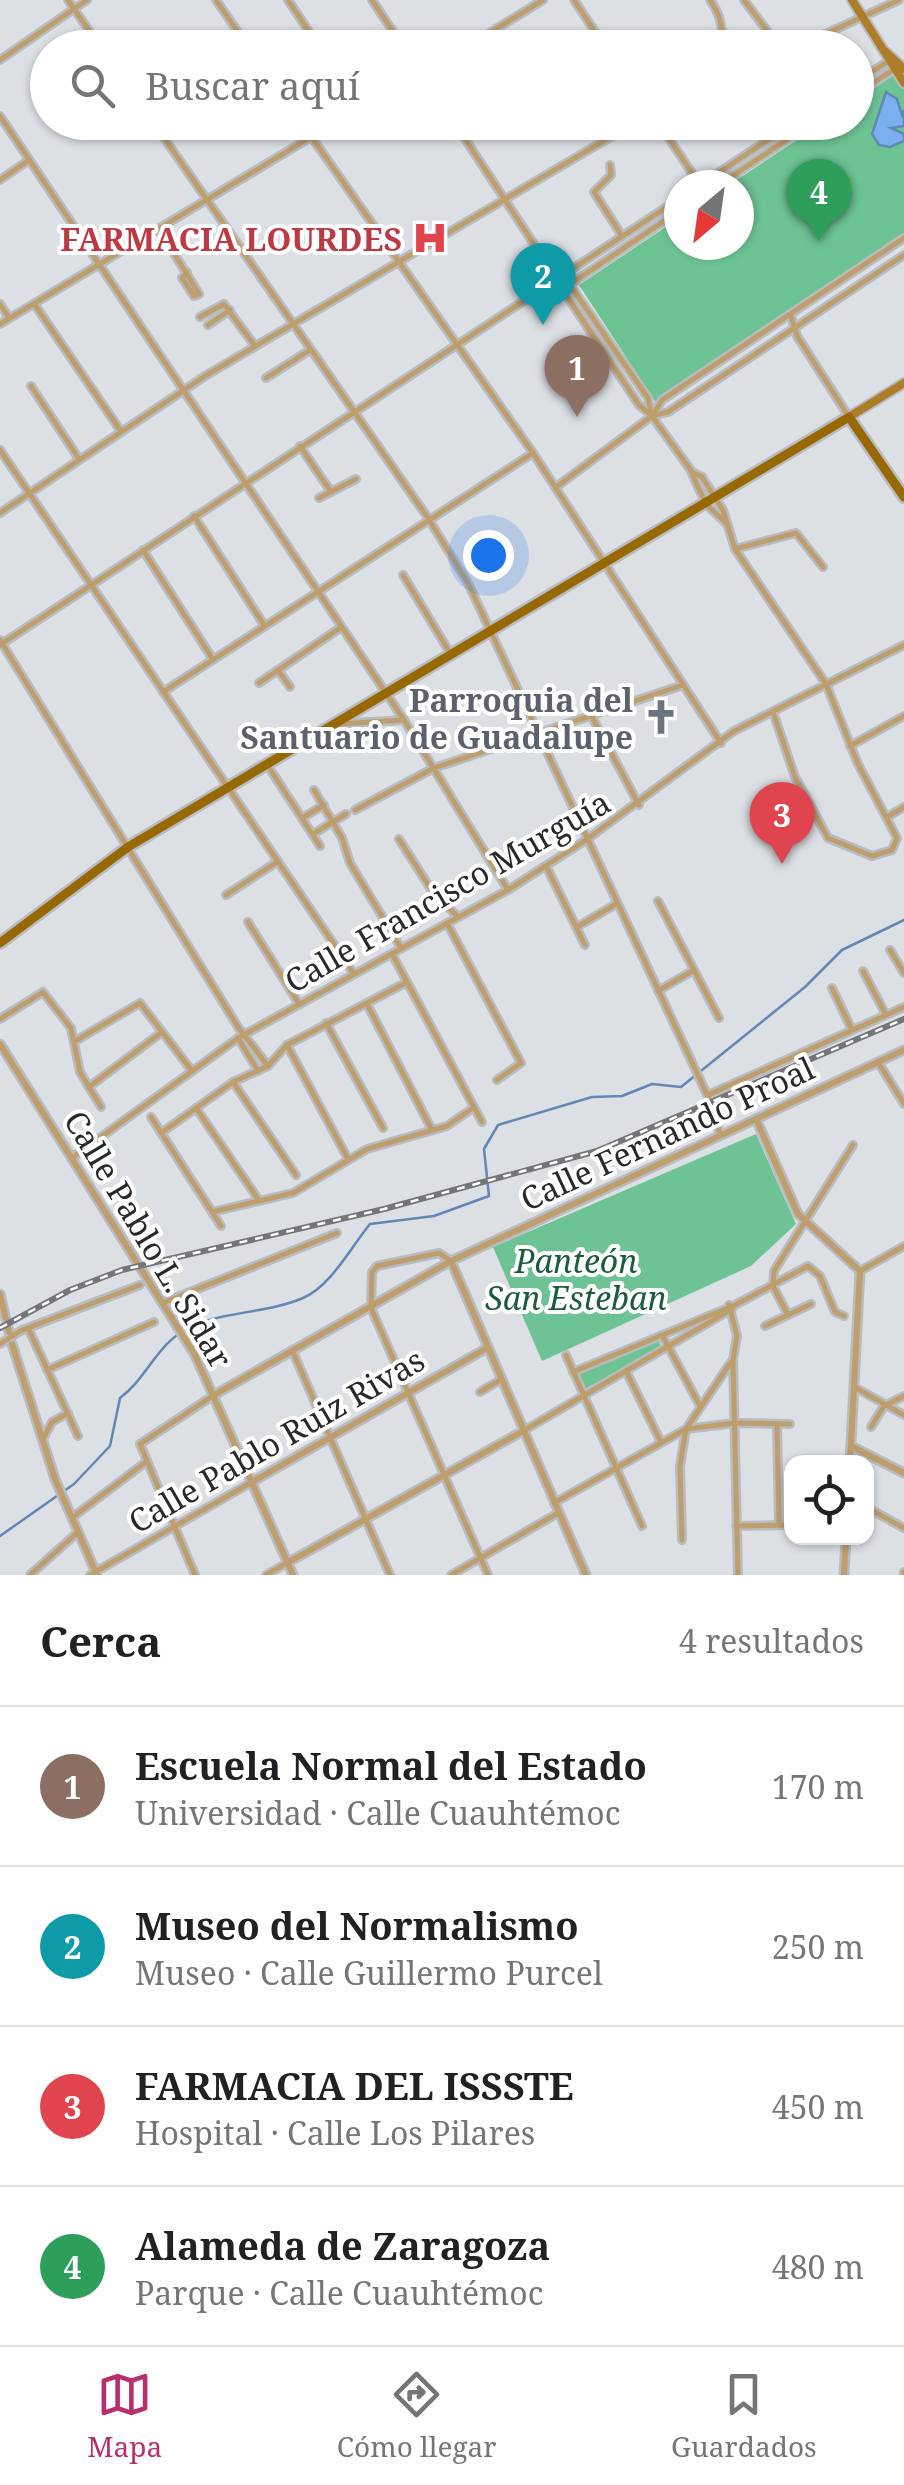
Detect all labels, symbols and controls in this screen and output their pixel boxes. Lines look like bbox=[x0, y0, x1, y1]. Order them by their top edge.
search box bbox=[30, 30, 874, 140]
icon: search bbox=[65, 58, 120, 113]
text: Buscar aquí bbox=[145, 59, 360, 111]
pin: 4 bbox=[786, 158, 852, 241]
north arrow bbox=[664, 170, 754, 260]
place label: FARMACIA LOURDES bbox=[60, 217, 402, 260]
hospital icon: FARMACIA LOURDES bbox=[411, 219, 449, 257]
pin: 2 bbox=[510, 242, 576, 325]
pin: 1 bbox=[544, 334, 610, 417]
your location bbox=[463, 530, 514, 581]
place label: Parroquia del Santuario de Guadalupe bbox=[240, 678, 633, 758]
church icon: Parroquia del Santuario de Guadalupe bbox=[642, 698, 680, 736]
street label: Calle Francisco Murguía bbox=[276, 780, 618, 1002]
pin: 3 bbox=[750, 782, 814, 864]
street label: Calle Fernando Proal bbox=[513, 1046, 821, 1220]
street label: Calle Pablo L. Sidar bbox=[55, 1102, 243, 1376]
park label: Panteón San Esteban bbox=[485, 1239, 667, 1319]
street label: Calle Pablo Ruiz Rivas bbox=[120, 1338, 432, 1542]
map controls bbox=[784, 1455, 874, 1545]
button: locate bbox=[784, 1455, 874, 1545]
text: Cerca bbox=[40, 1612, 161, 1669]
text: 4 resultados bbox=[679, 1619, 864, 1662]
text: Escuela Normal del Estado bbox=[135, 1739, 647, 1791]
text: 1 bbox=[63, 1765, 82, 1808]
text: 170 m bbox=[772, 1765, 864, 1808]
text: Universidad · Calle Cuauhtémoc bbox=[135, 1791, 621, 1834]
text: Museo del Normalismo bbox=[135, 1899, 579, 1951]
text: 2 bbox=[63, 1925, 82, 1968]
text: 250 m bbox=[772, 1925, 864, 1968]
text: Museo · Calle Guillermo Purcel bbox=[135, 1951, 603, 1994]
text: FARMACIA DEL ISSSTE bbox=[135, 2059, 574, 2111]
text: 3 bbox=[63, 2085, 82, 2128]
text: 450 m bbox=[772, 2085, 864, 2128]
text: Hospital · Calle Los Pilares bbox=[135, 2111, 535, 2154]
text: Alameda de Zaragoza bbox=[135, 2219, 550, 2271]
text: 4 bbox=[63, 2245, 82, 2288]
text: 480 m bbox=[772, 2245, 864, 2288]
text: Parque · Calle Cuauhtémoc bbox=[135, 2271, 544, 2314]
tab: Mapa bbox=[87, 2367, 162, 2465]
tab: Cómo llegar bbox=[337, 2367, 496, 2465]
tab: Guardados bbox=[671, 2367, 817, 2465]

